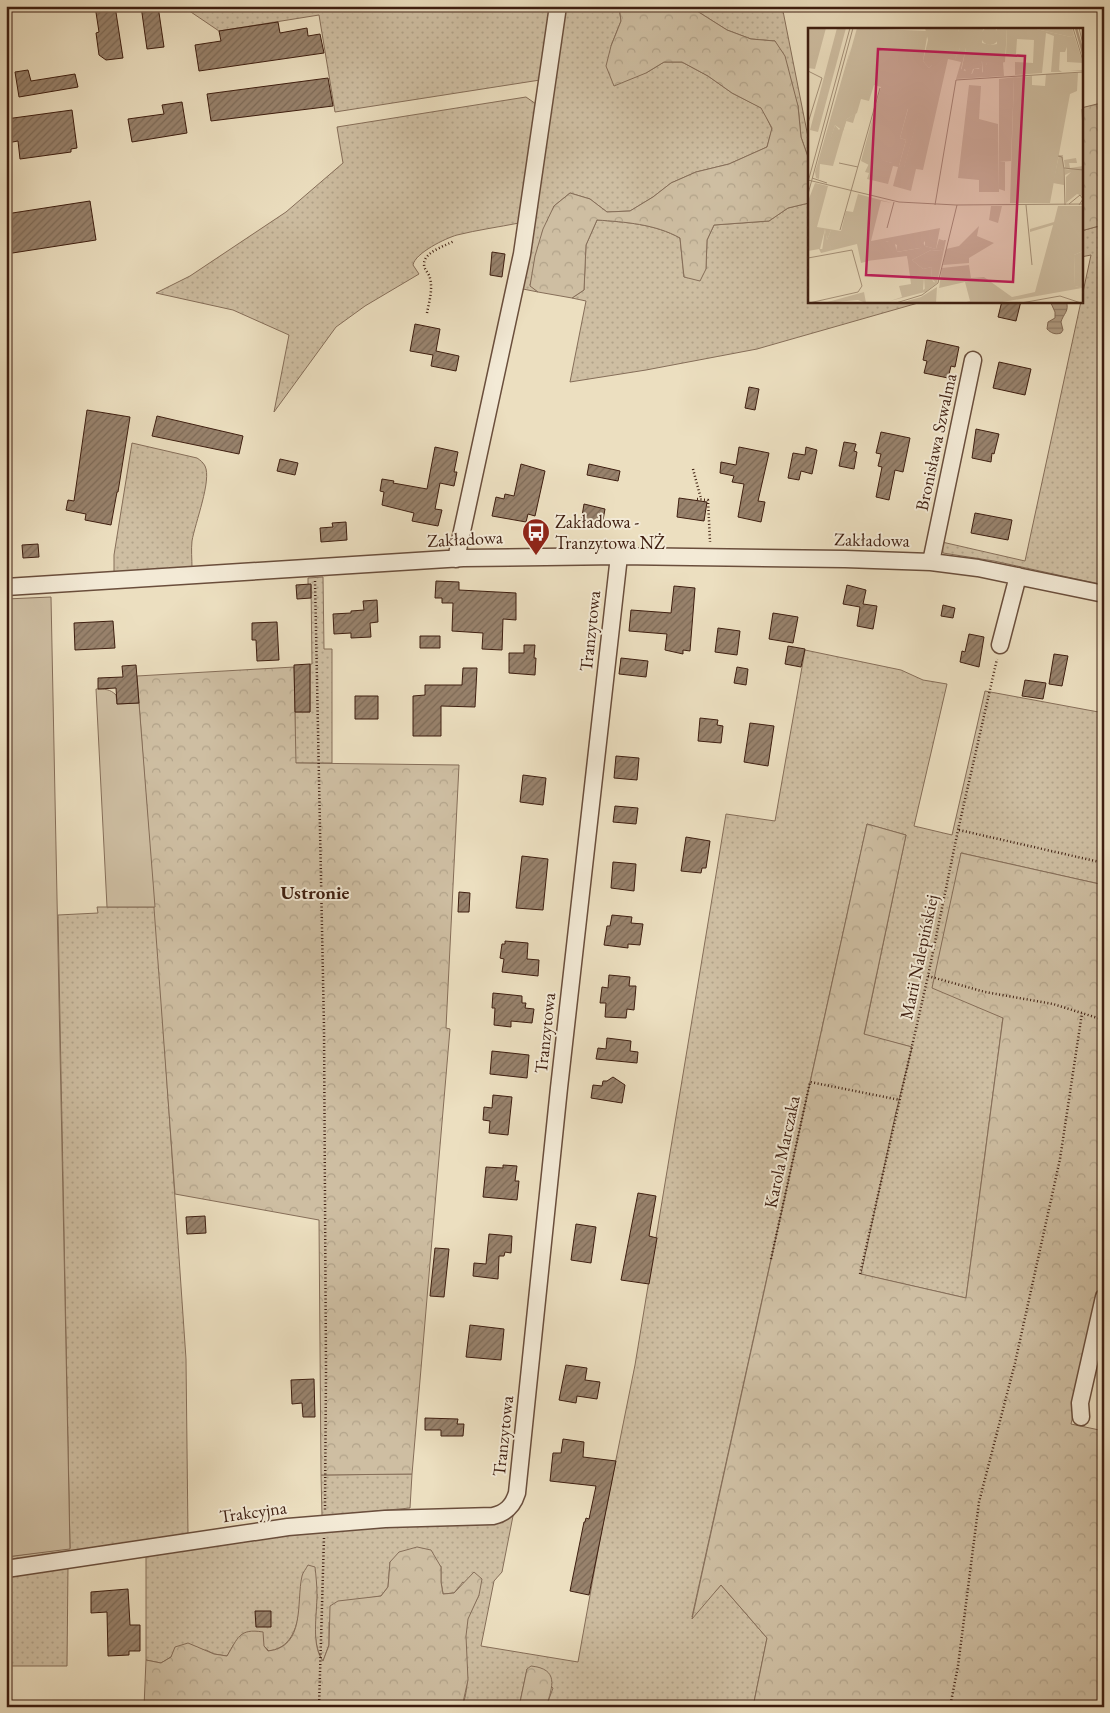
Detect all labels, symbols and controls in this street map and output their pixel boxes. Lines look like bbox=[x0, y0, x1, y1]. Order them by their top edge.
inset map bbox=[808, 28, 1082, 302]
street label: Bronisława Szwalma bbox=[910, 370, 961, 513]
place label: Zakładowa - Tranzytowa NŻ bbox=[555, 510, 665, 554]
bus stop icon: Zakładowa - Tranzytowa NŻ bbox=[521, 517, 551, 556]
street label: Zakładowa bbox=[427, 525, 504, 552]
street label: Zakładowa bbox=[834, 527, 911, 552]
street label: Tranzytowa bbox=[574, 589, 605, 673]
district label: Ustronie bbox=[281, 880, 350, 905]
street label: Marii Nalepińskiej bbox=[894, 892, 943, 1022]
street label: Tranzytowa bbox=[529, 991, 560, 1075]
street label: Karola Marczaka bbox=[758, 1093, 805, 1210]
street label: Tranzytowa bbox=[487, 1394, 518, 1478]
street label: Trakcyjna bbox=[218, 1495, 289, 1528]

